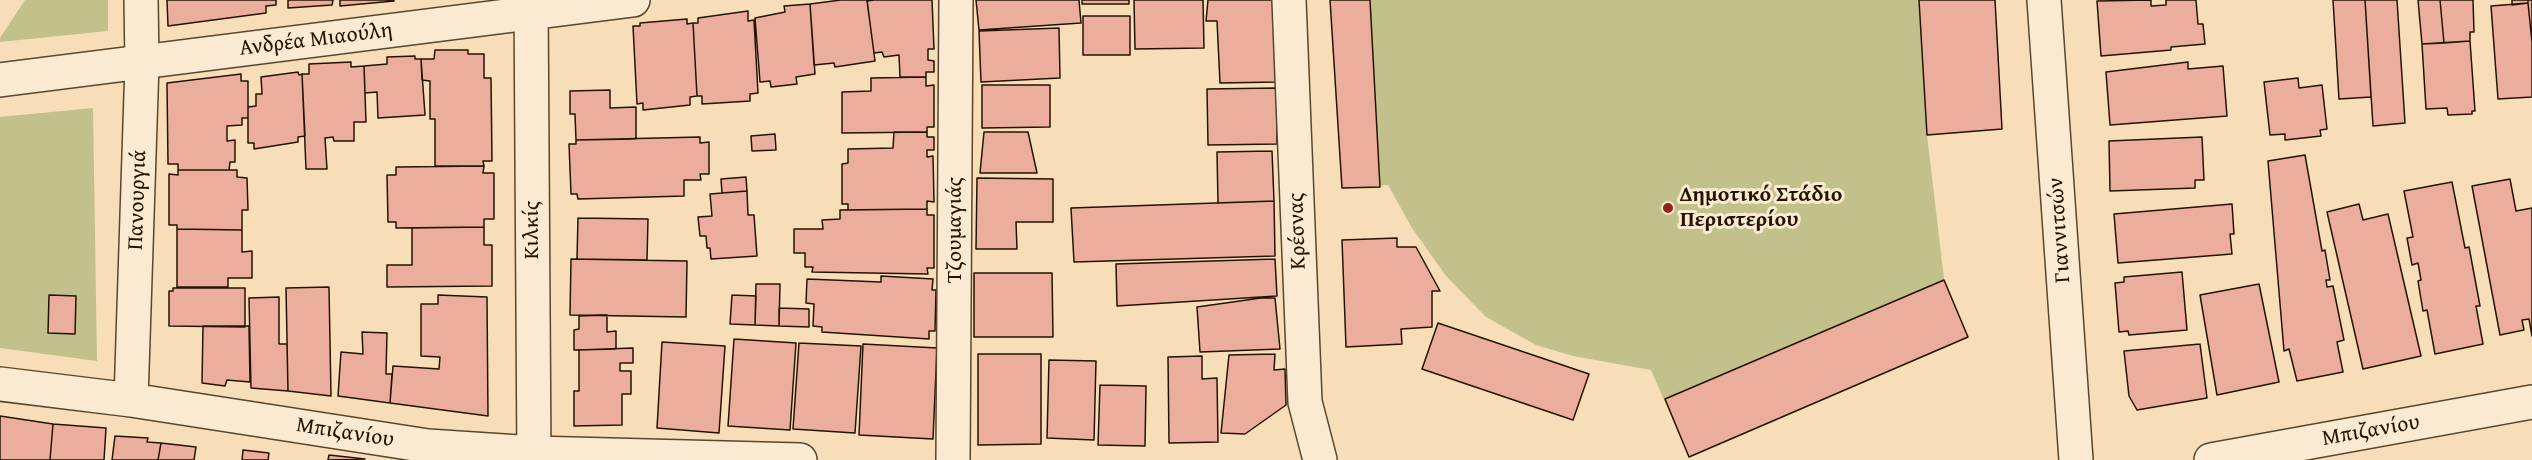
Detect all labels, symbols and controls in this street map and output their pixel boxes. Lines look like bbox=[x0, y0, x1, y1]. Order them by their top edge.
street label: Ανδρέα Μιαούλη bbox=[238, 18, 394, 62]
street label: Πανουργιά bbox=[123, 150, 153, 250]
street label: Γιαννιτσών bbox=[2043, 176, 2077, 284]
street label: Τζουμαγιάς bbox=[942, 177, 968, 283]
place label: Δημοτικό Στάδιο Περιστερίου bbox=[1680, 182, 1842, 234]
street label: Κρέσνας bbox=[1283, 192, 1313, 270]
street label: Κιλκίς bbox=[519, 201, 545, 259]
marker: Δημοτικό Στάδιο Περιστερίου bbox=[1661, 201, 1675, 215]
street label: Μπιζανίου bbox=[2320, 409, 2422, 453]
street label: Μπιζανίου bbox=[294, 412, 396, 454]

